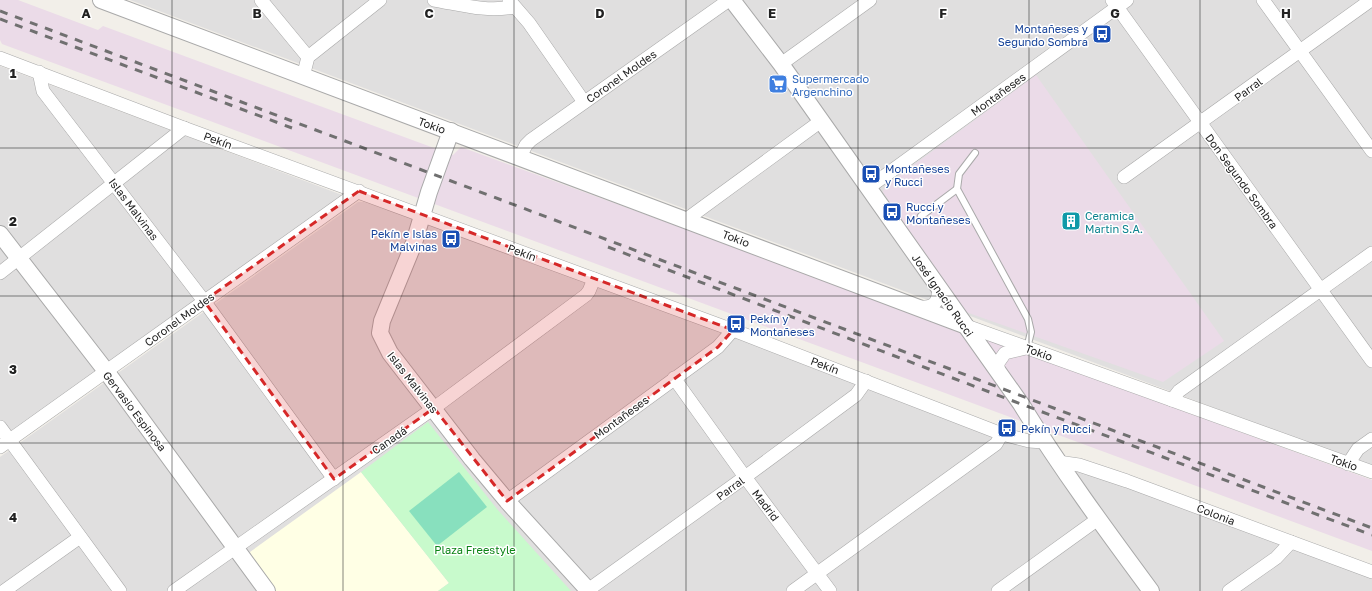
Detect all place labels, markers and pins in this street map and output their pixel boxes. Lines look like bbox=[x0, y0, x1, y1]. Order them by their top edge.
place label: Montañeses y Segundo Sombra bbox=[998, 22, 1088, 48]
bus stop icon: Montañeses y Segundo Sombra bbox=[1091, 23, 1113, 45]
place label: Supermercado Argenchino bbox=[792, 72, 869, 98]
supermarket icon: Supermercado Argenchino bbox=[767, 73, 789, 95]
place label: Montañeses y Rucci bbox=[885, 162, 950, 188]
bus stop icon: Montañeses y Rucci bbox=[860, 163, 882, 185]
place label: Rucci y Montañeses bbox=[906, 200, 971, 226]
bus stop icon: Rucci y Montañeses bbox=[881, 201, 903, 223]
place label: Ceramica Martin S.A. bbox=[1085, 209, 1143, 235]
building icon: Ceramica Martin S.A. bbox=[1060, 210, 1082, 232]
place label: Pekín e Islas Malvinas bbox=[371, 227, 437, 253]
bus stop icon: Pekín e Islas Malvinas bbox=[440, 228, 462, 250]
place label: Pekín y Montañeses bbox=[750, 312, 815, 338]
bus stop icon: Pekín y Montañeses bbox=[725, 313, 747, 335]
bus stop icon: Pekín y Rucci bbox=[996, 417, 1018, 439]
place label: Pekín y Rucci bbox=[1021, 422, 1091, 435]

